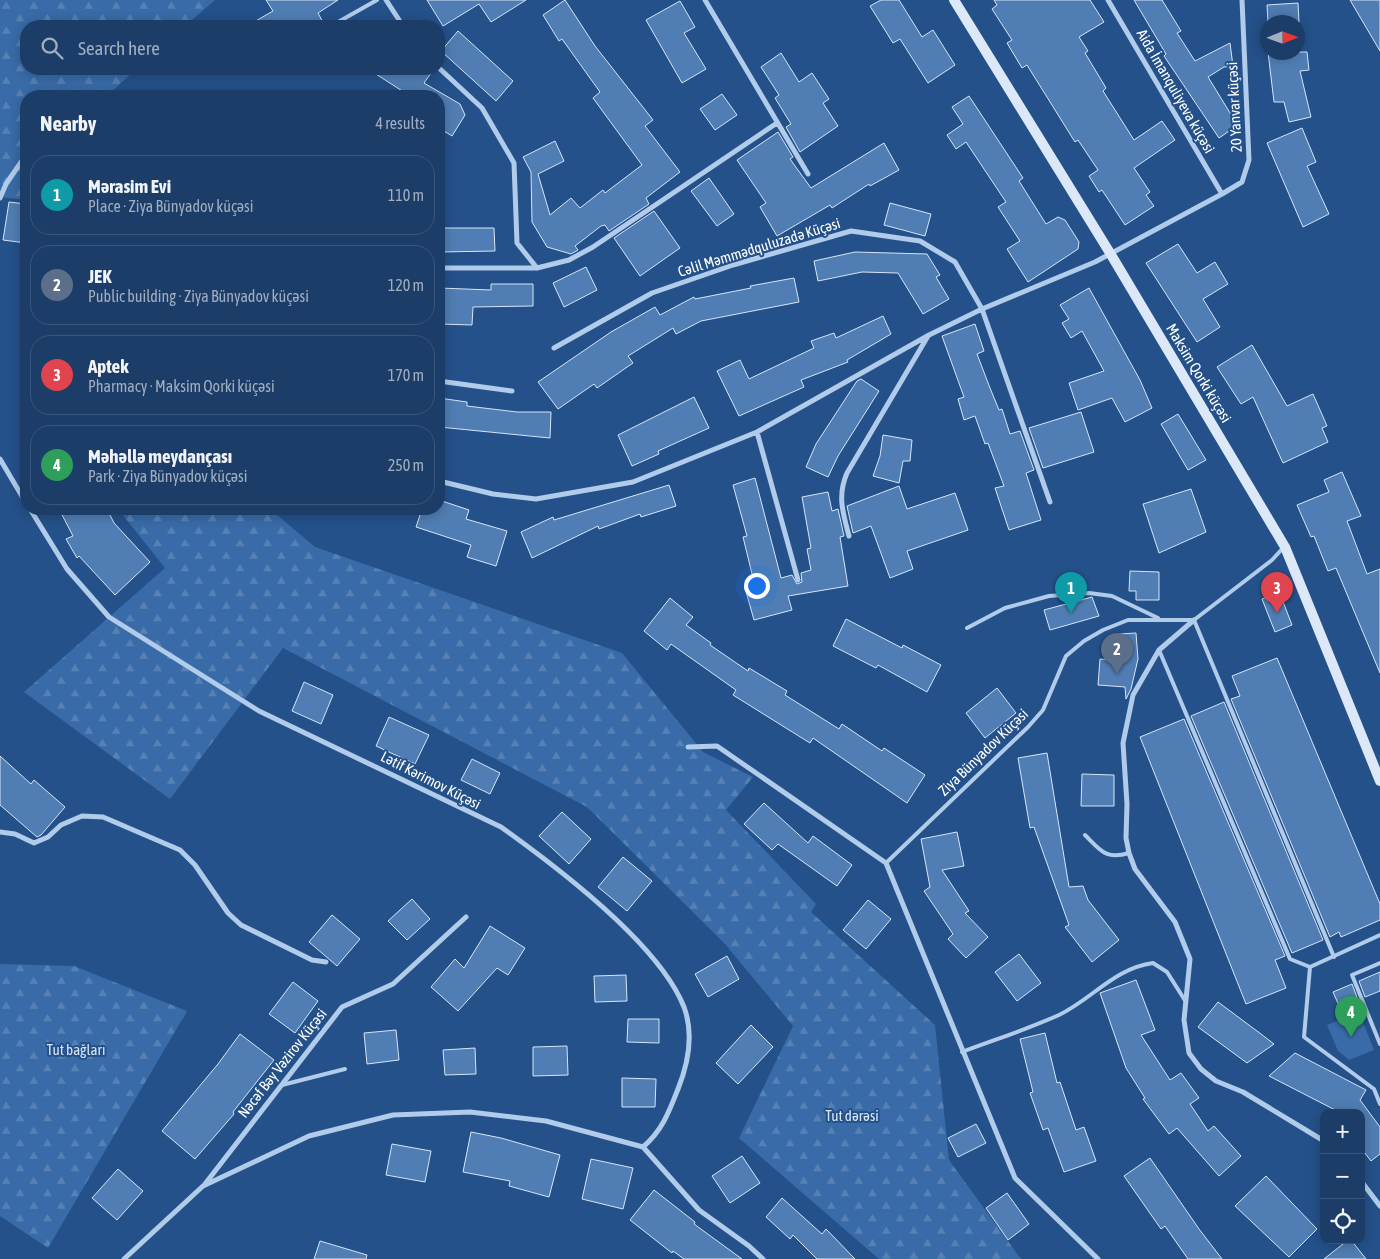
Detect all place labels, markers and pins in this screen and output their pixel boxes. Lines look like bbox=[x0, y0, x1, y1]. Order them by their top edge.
pin: 1 bbox=[1055, 572, 1087, 613]
pin: 3 bbox=[1261, 572, 1293, 613]
pin: 2 bbox=[1101, 633, 1133, 674]
pin: 4 bbox=[1335, 996, 1367, 1037]

